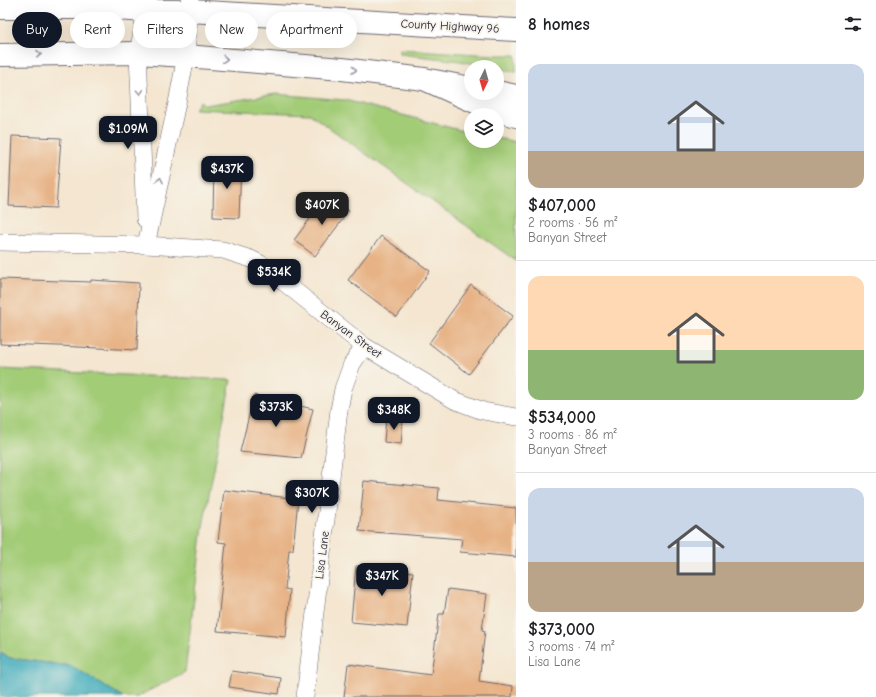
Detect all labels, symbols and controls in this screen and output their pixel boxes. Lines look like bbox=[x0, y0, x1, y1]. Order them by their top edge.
chip: Buy bbox=[12, 12, 62, 48]
chip: Rent bbox=[70, 12, 125, 48]
chip: Filters bbox=[133, 12, 197, 48]
chip: New bbox=[205, 12, 258, 48]
chip: Apartment bbox=[266, 12, 357, 48]
icon: filters bbox=[842, 13, 864, 35]
text: 8 homes bbox=[528, 15, 590, 34]
street label: County Highway 96 bbox=[400, 16, 500, 36]
one-way arrow bbox=[36, 50, 42, 58]
one-way arrow bbox=[222, 54, 228, 63]
north arrow bbox=[464, 60, 504, 100]
map controls bbox=[464, 60, 504, 148]
one-way arrow bbox=[351, 65, 357, 74]
one-way arrow bbox=[136, 89, 145, 95]
icon: home bbox=[660, 90, 732, 162]
button: layers bbox=[464, 108, 504, 148]
pin: $1.09M bbox=[95, 116, 161, 150]
text: $1.09M bbox=[108, 121, 148, 136]
pin: $437K bbox=[199, 156, 255, 190]
text: $437K bbox=[210, 161, 244, 176]
one-way arrow bbox=[156, 176, 164, 183]
pin: $407K bbox=[294, 192, 350, 226]
text: $407,000 bbox=[528, 196, 596, 215]
text: $407K bbox=[305, 197, 339, 212]
text: 2 rooms · 56 m² bbox=[528, 215, 617, 230]
text: Banyan Street bbox=[528, 230, 606, 245]
pin: $534K bbox=[246, 259, 302, 293]
text: $534K bbox=[257, 264, 291, 279]
icon: home bbox=[660, 302, 732, 374]
street label: Banyan Street bbox=[318, 307, 385, 361]
pin: $373K bbox=[248, 394, 304, 428]
pin: $348K bbox=[366, 397, 422, 431]
text: $373K bbox=[259, 399, 293, 414]
text: $348K bbox=[377, 402, 411, 417]
text: $534,000 bbox=[528, 408, 596, 427]
text: 3 rooms · 86 m² bbox=[528, 427, 617, 442]
text: Banyan Street bbox=[528, 442, 606, 457]
pin: $307K bbox=[284, 480, 340, 514]
text: $307K bbox=[295, 485, 329, 500]
icon: home bbox=[660, 514, 732, 586]
street label: Lisa Lane bbox=[312, 530, 332, 580]
pin: $347K bbox=[354, 563, 410, 597]
text: $347K bbox=[365, 568, 399, 583]
text: $373,000 bbox=[528, 620, 595, 639]
text: 3 rooms · 74 m² bbox=[528, 639, 614, 654]
text: Lisa Lane bbox=[528, 654, 581, 669]

